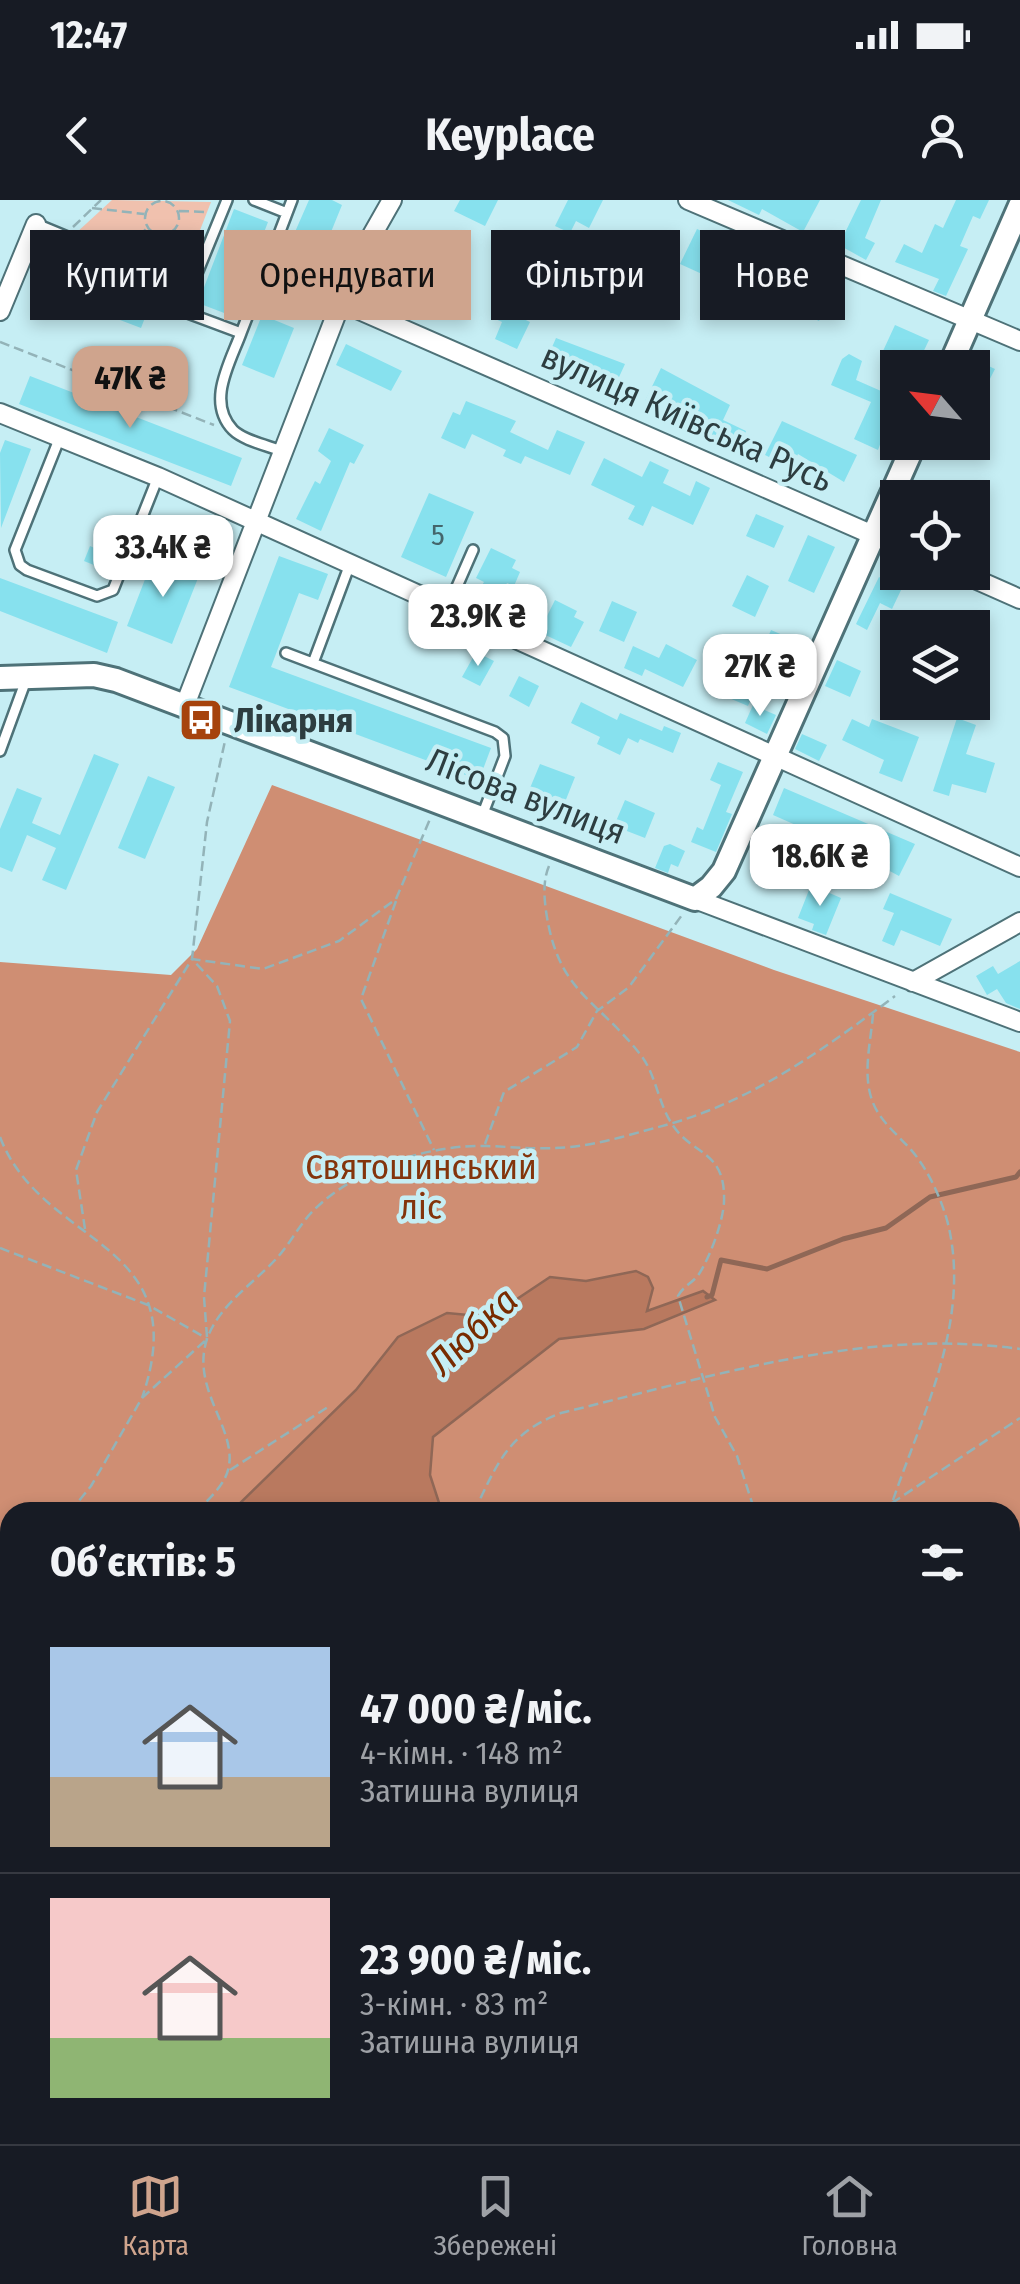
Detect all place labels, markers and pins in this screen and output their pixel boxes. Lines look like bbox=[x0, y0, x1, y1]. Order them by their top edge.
pin: 47K ₴ bbox=[60, 346, 200, 431]
pin: 33.4K ₴ bbox=[71, 515, 255, 600]
pin: 23.9K ₴ bbox=[386, 584, 570, 669]
pin: 27K ₴ bbox=[690, 634, 830, 719]
bus stop icon: Лікарня bbox=[178, 697, 224, 743]
place label: Лікарня bbox=[234, 699, 353, 741]
pin: 18.6K ₴ bbox=[728, 824, 912, 909]

